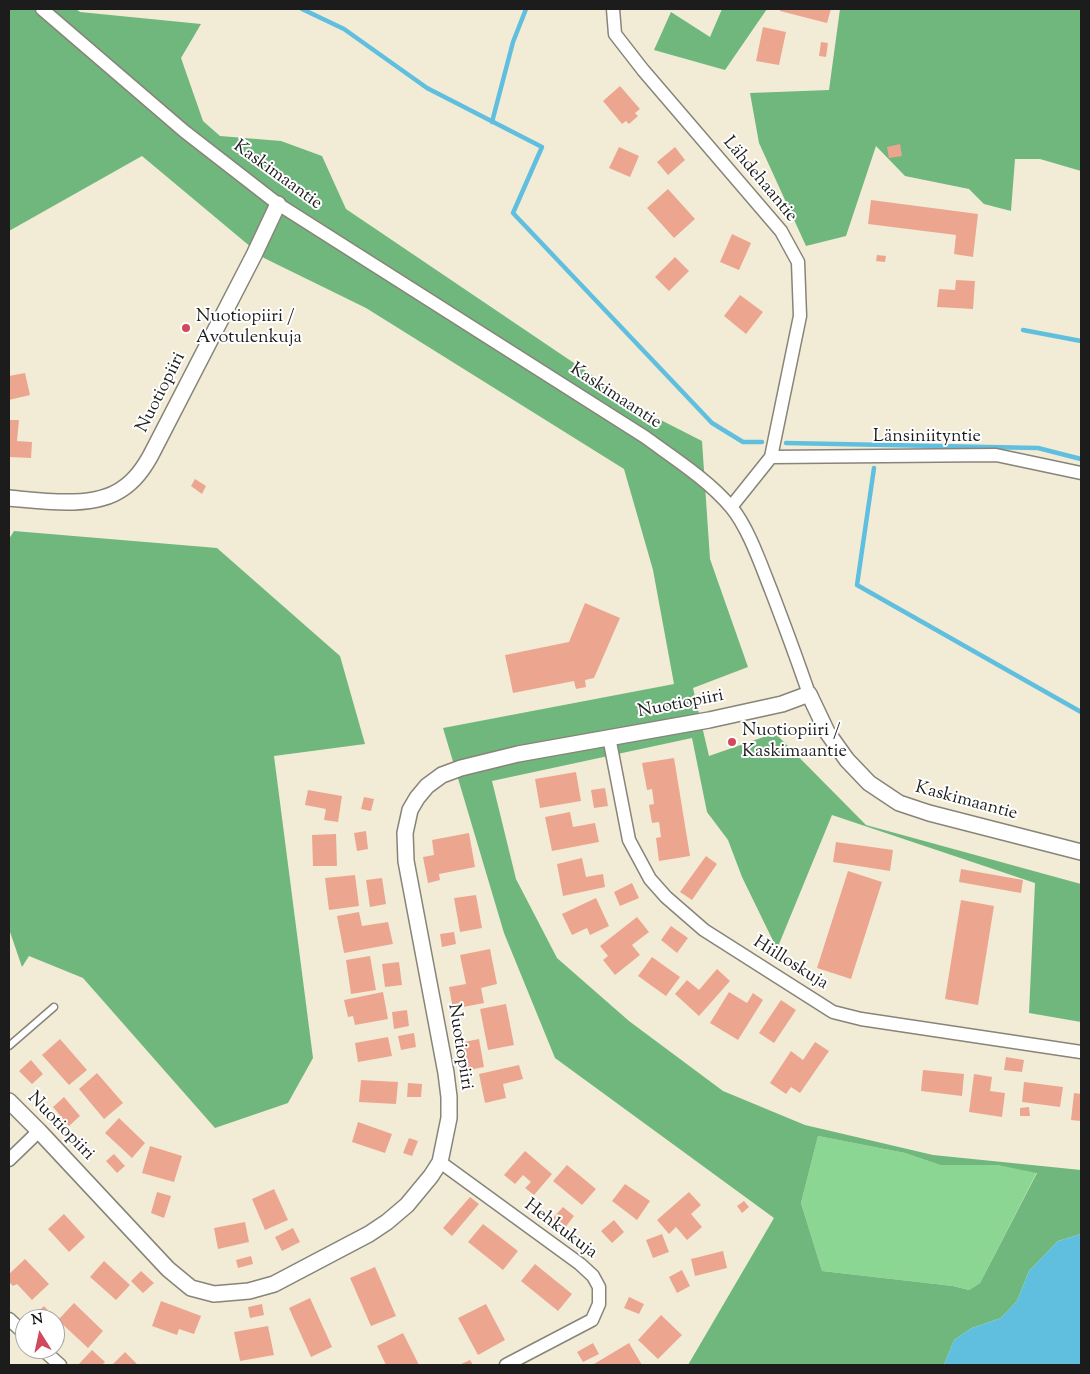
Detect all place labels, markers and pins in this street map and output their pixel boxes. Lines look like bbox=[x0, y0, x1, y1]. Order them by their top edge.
place label: Nuotiopiiri / Avotulenkuja bbox=[196, 307, 302, 350]
marker: Nuotiopiiri / Avotulenkuja bbox=[180, 322, 192, 334]
place label: Nuotiopiiri / Kaskimaantie bbox=[742, 721, 847, 764]
marker: Nuotiopiiri / Kaskimaantie bbox=[726, 736, 738, 748]

